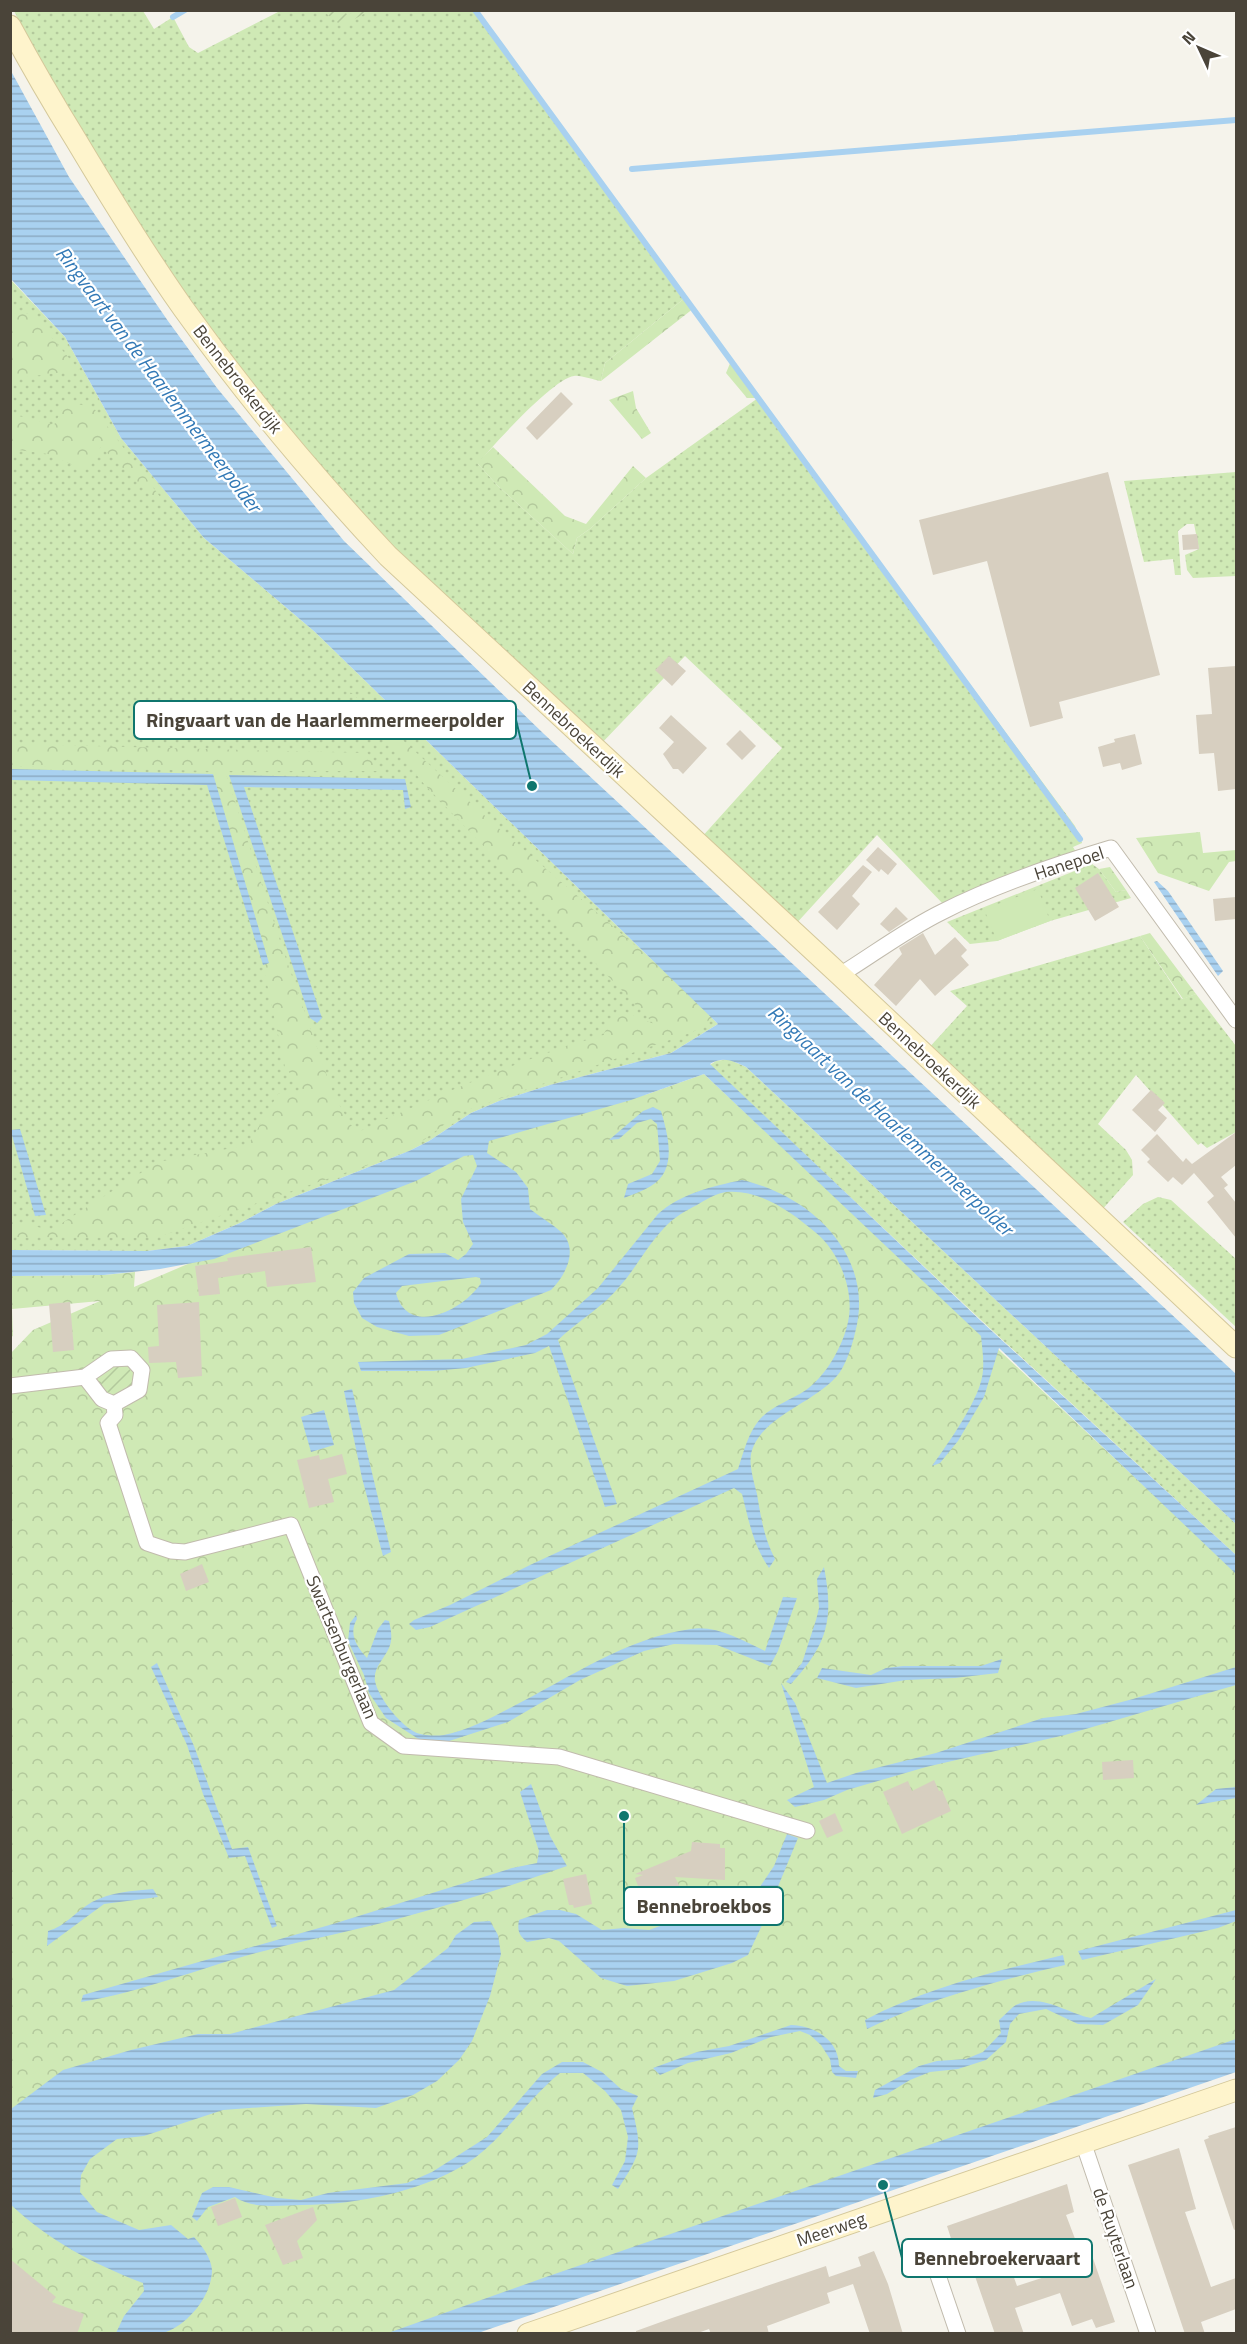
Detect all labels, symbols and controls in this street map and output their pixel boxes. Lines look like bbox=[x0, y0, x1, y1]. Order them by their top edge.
north arrow bbox=[1169, 18, 1229, 78]
text: N bbox=[1176, 25, 1201, 50]
water label: Ringvaart van de Haarlemmermeerpolder bbox=[48, 239, 271, 521]
street label: Bennebroekerdijk bbox=[187, 319, 290, 440]
street label: Bennebroekerdijk bbox=[516, 674, 632, 784]
callout: Ringvaart van de Haarlemmermeerpolder bbox=[134, 701, 516, 739]
text: Ringvaart van de Haarlemmermeerpolder bbox=[146, 704, 505, 735]
street label: Hanepoel bbox=[1031, 839, 1107, 887]
water label: Ringvaart van de Haarlemmermeerpolder bbox=[761, 997, 1023, 1244]
street label: Bennebroekerdijk bbox=[872, 1005, 988, 1115]
street label: Swartsenburgerlaan bbox=[300, 1571, 384, 1723]
callout: Bennebroekbos bbox=[624, 1887, 783, 1925]
text: Bennebroekbos bbox=[636, 1890, 772, 1921]
street label: de Ruyterlaan bbox=[1086, 2184, 1146, 2292]
street label: Meerweg bbox=[793, 2205, 869, 2253]
callout: Bennebroekervaart bbox=[902, 2239, 1092, 2277]
text: Bennebroekervaart bbox=[914, 2242, 1080, 2273]

